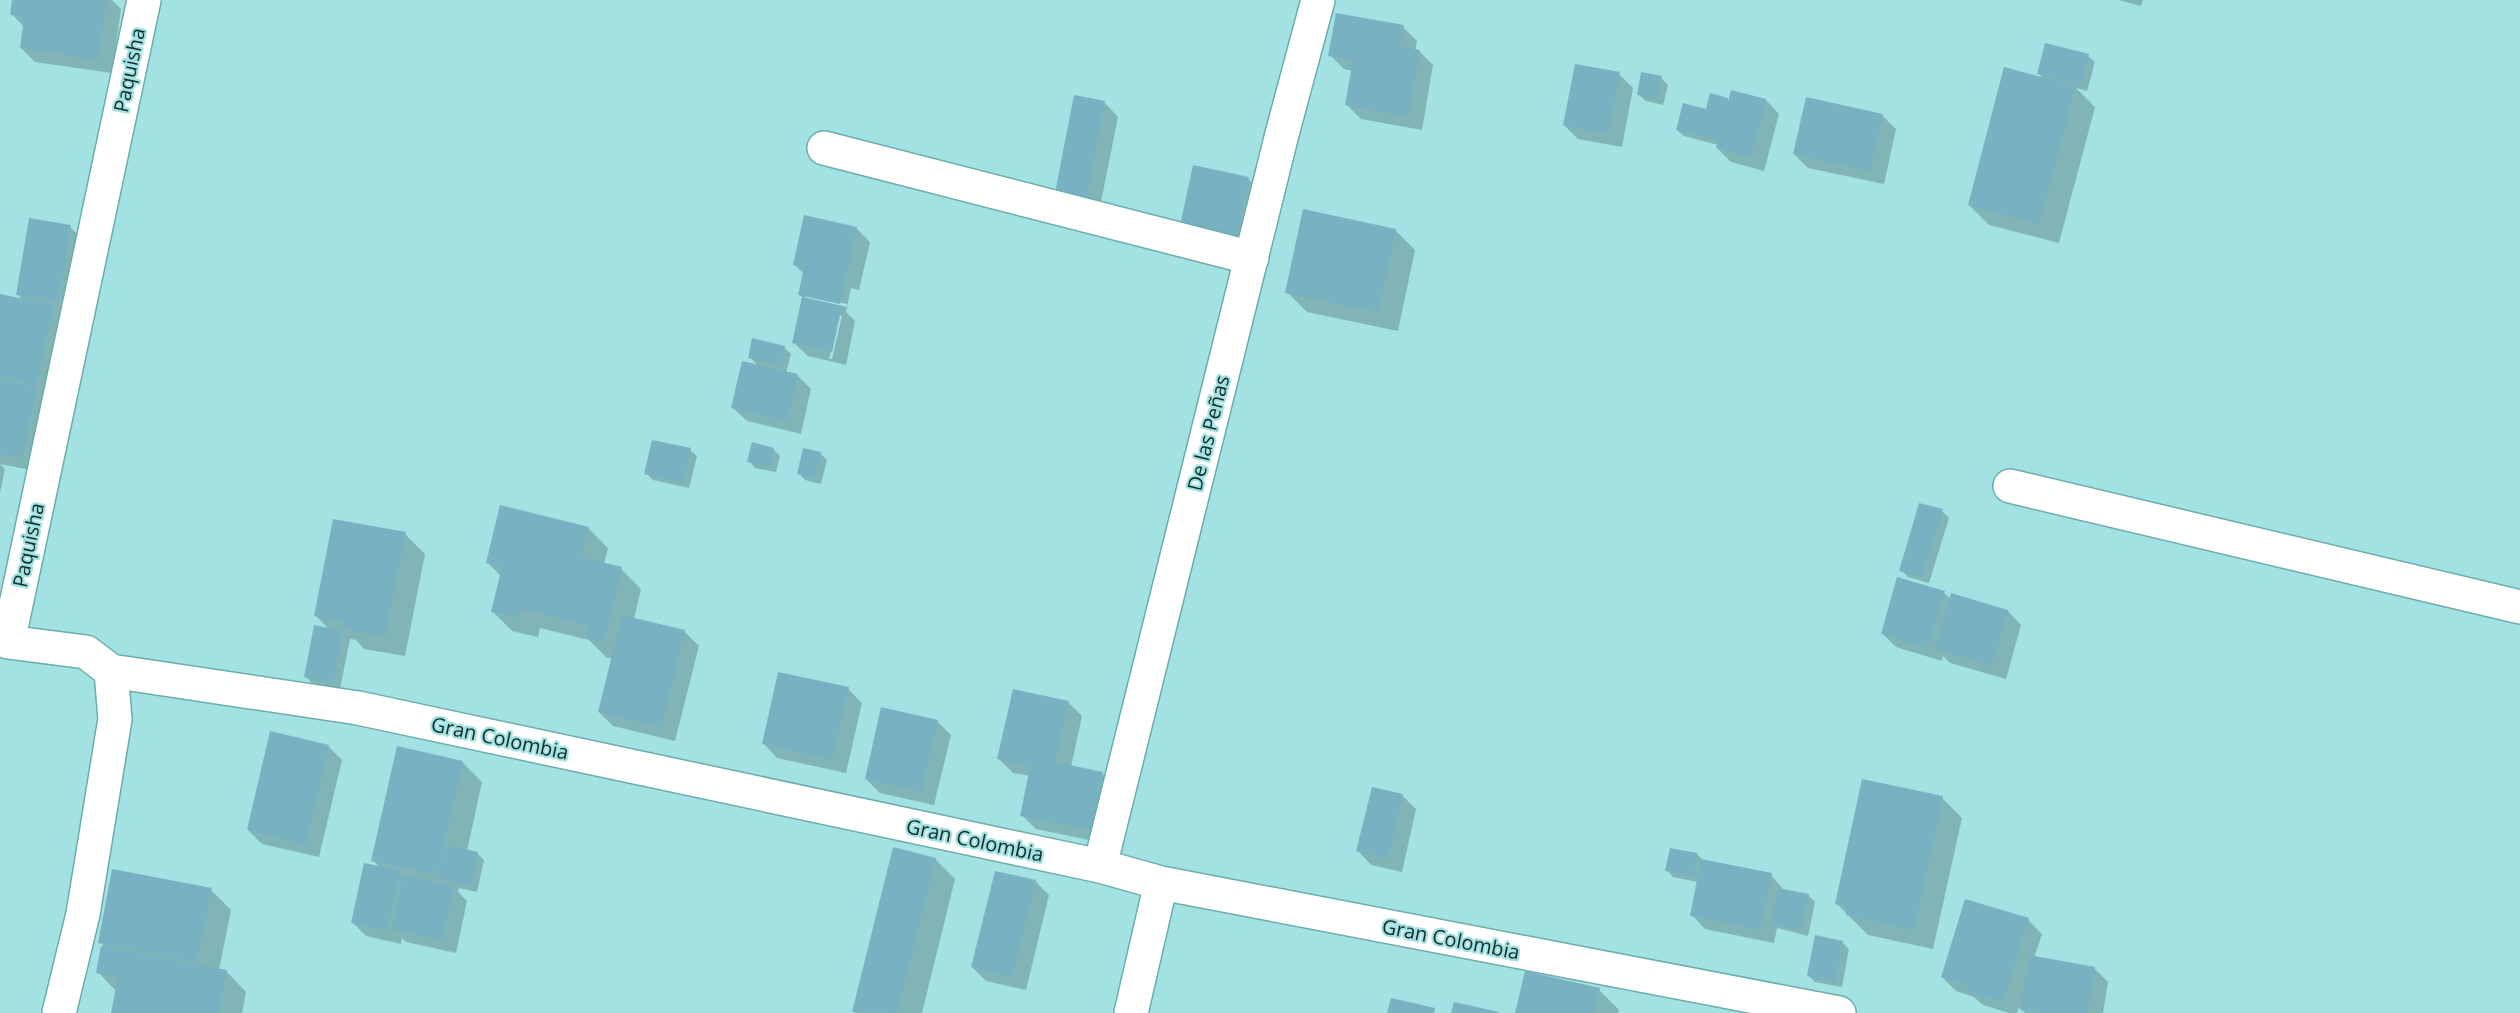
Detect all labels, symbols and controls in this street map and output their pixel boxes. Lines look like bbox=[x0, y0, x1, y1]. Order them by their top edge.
street label: Paquisha bbox=[107, 25, 151, 115]
street label: De las Peñas bbox=[1181, 372, 1235, 494]
street label: Paquisha bbox=[6, 500, 50, 590]
street label: Gran Colombia bbox=[429, 710, 571, 766]
street label: Gran Colombia bbox=[904, 812, 1046, 868]
street label: Gran Colombia bbox=[1380, 912, 1522, 966]

